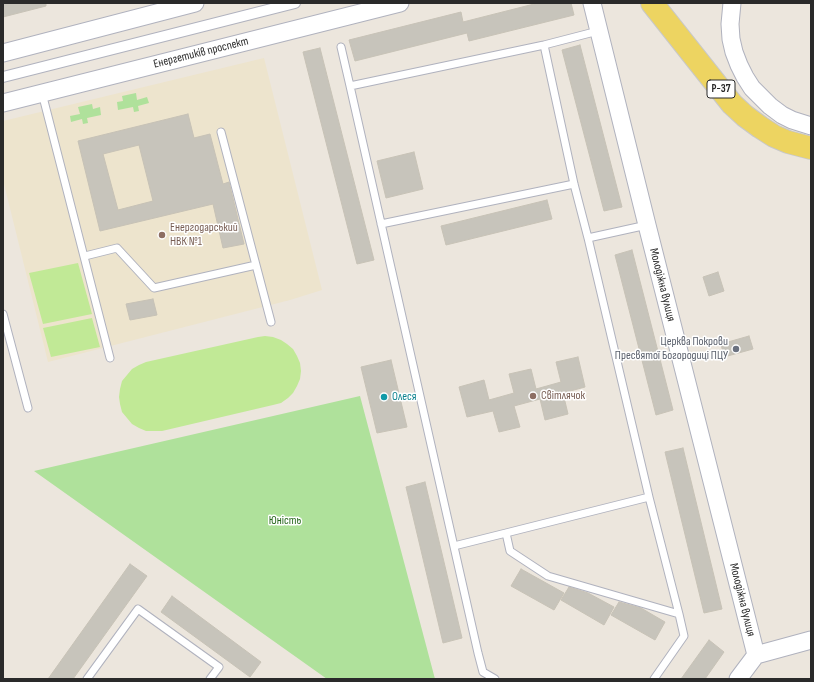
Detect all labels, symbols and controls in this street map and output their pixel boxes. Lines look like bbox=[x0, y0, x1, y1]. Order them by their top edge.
street label: Енергетиків проспект bbox=[152, 34, 250, 72]
road number: Р-37 bbox=[707, 80, 735, 98]
place label: Енергодарський НВК №1 bbox=[170, 221, 238, 249]
marker: Енергодарський НВК №1 bbox=[157, 230, 167, 240]
street label: Молодіжна вулиця bbox=[646, 247, 678, 323]
place label: Церква Покрови Пресвятої Богородиці ПЦУ bbox=[615, 335, 728, 363]
marker: Церква Покрови Пресвятої Богородиці ПЦУ bbox=[731, 344, 741, 354]
place label: Світлячок bbox=[541, 389, 585, 403]
place label: Олеся bbox=[392, 390, 416, 404]
marker: Світлячок bbox=[528, 391, 538, 401]
marker: Олеся bbox=[379, 392, 389, 402]
park label: Юність bbox=[269, 514, 301, 528]
street label: Молодіжна вулиця bbox=[726, 562, 758, 638]

